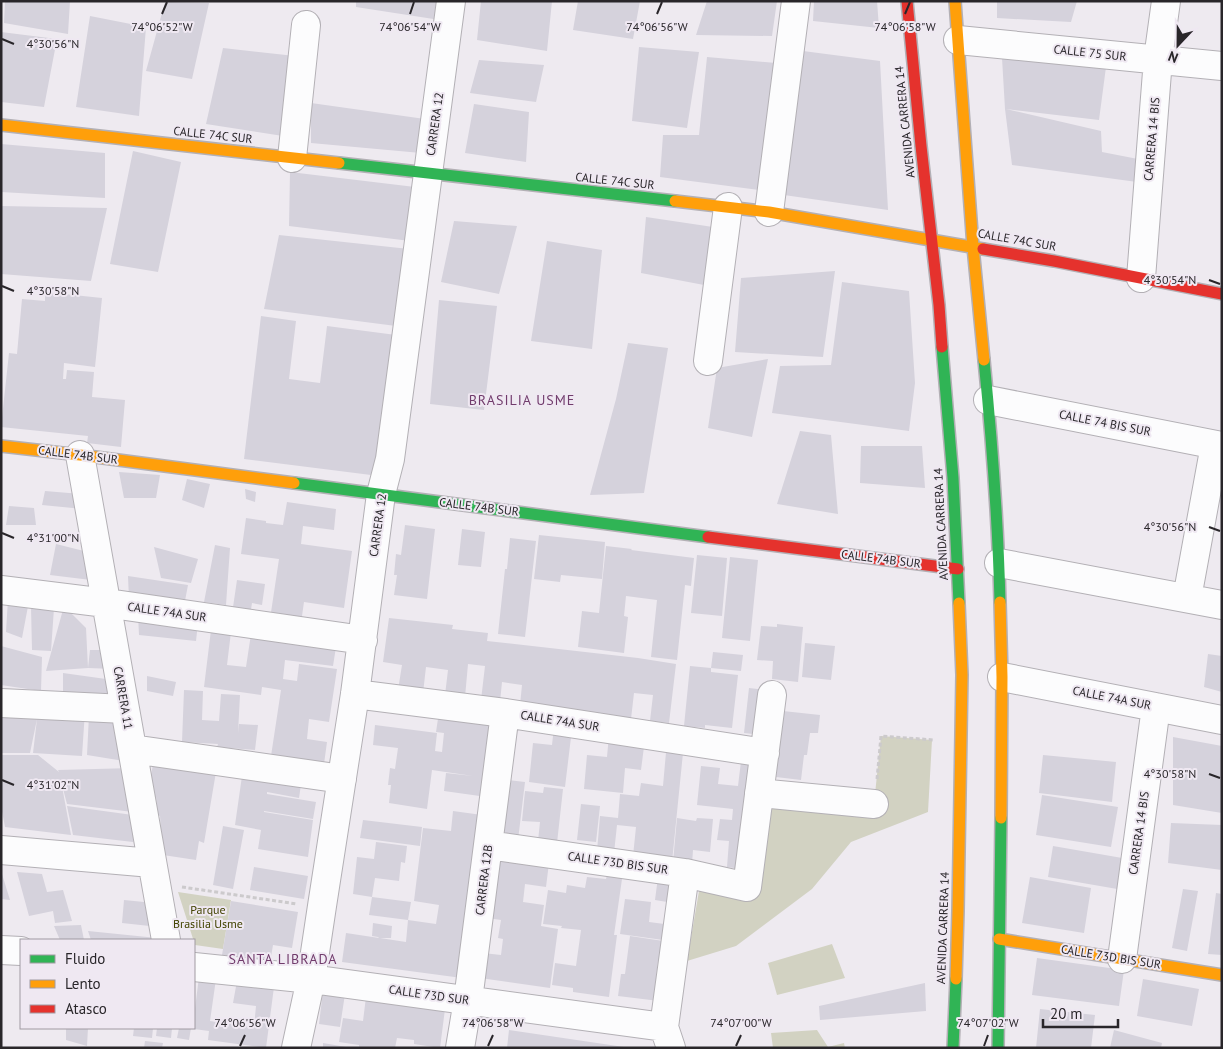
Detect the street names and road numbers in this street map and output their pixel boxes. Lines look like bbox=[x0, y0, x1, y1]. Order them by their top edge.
street label: CALLE 75 SUR bbox=[1053, 41, 1127, 64]
street label: AVENIDA CARRERA 14 bbox=[891, 65, 918, 179]
street label: CARRERA 12 bbox=[423, 91, 446, 157]
street label: CARRERA 14 BIS bbox=[1140, 96, 1163, 181]
street label: CALLE 74C SUR bbox=[173, 123, 253, 146]
street label: CALLE 74C SUR bbox=[575, 169, 655, 192]
street label: CALLE 74C SUR bbox=[977, 225, 1058, 254]
street label: CALLE 74 BIS SUR bbox=[1058, 406, 1152, 439]
street label: CALLE 74B SUR bbox=[37, 442, 119, 467]
street label: AVENIDA CARRERA 14 bbox=[930, 467, 951, 581]
street label: CARRERA 12 bbox=[366, 492, 389, 558]
street label: CALLE 74B SUR bbox=[438, 494, 520, 519]
street label: CALLE 74B SUR bbox=[840, 546, 922, 571]
street label: CALLE 74A SUR bbox=[127, 599, 208, 624]
street label: CARRERA 11 bbox=[111, 665, 136, 731]
street label: CALLE 74A SUR bbox=[1072, 683, 1153, 712]
street label: CALLE 74A SUR bbox=[520, 707, 601, 734]
street label: CARRERA 14 BIS bbox=[1125, 790, 1152, 876]
street label: CARRERA 12B bbox=[472, 844, 495, 916]
street label: CALLE 73D BIS SUR bbox=[567, 848, 669, 877]
street label: AVENIDA CARRERA 14 bbox=[933, 871, 952, 984]
street label: CALLE 73D BIS SUR bbox=[1060, 941, 1162, 972]
street label: CALLE 73D SUR bbox=[388, 981, 470, 1008]

